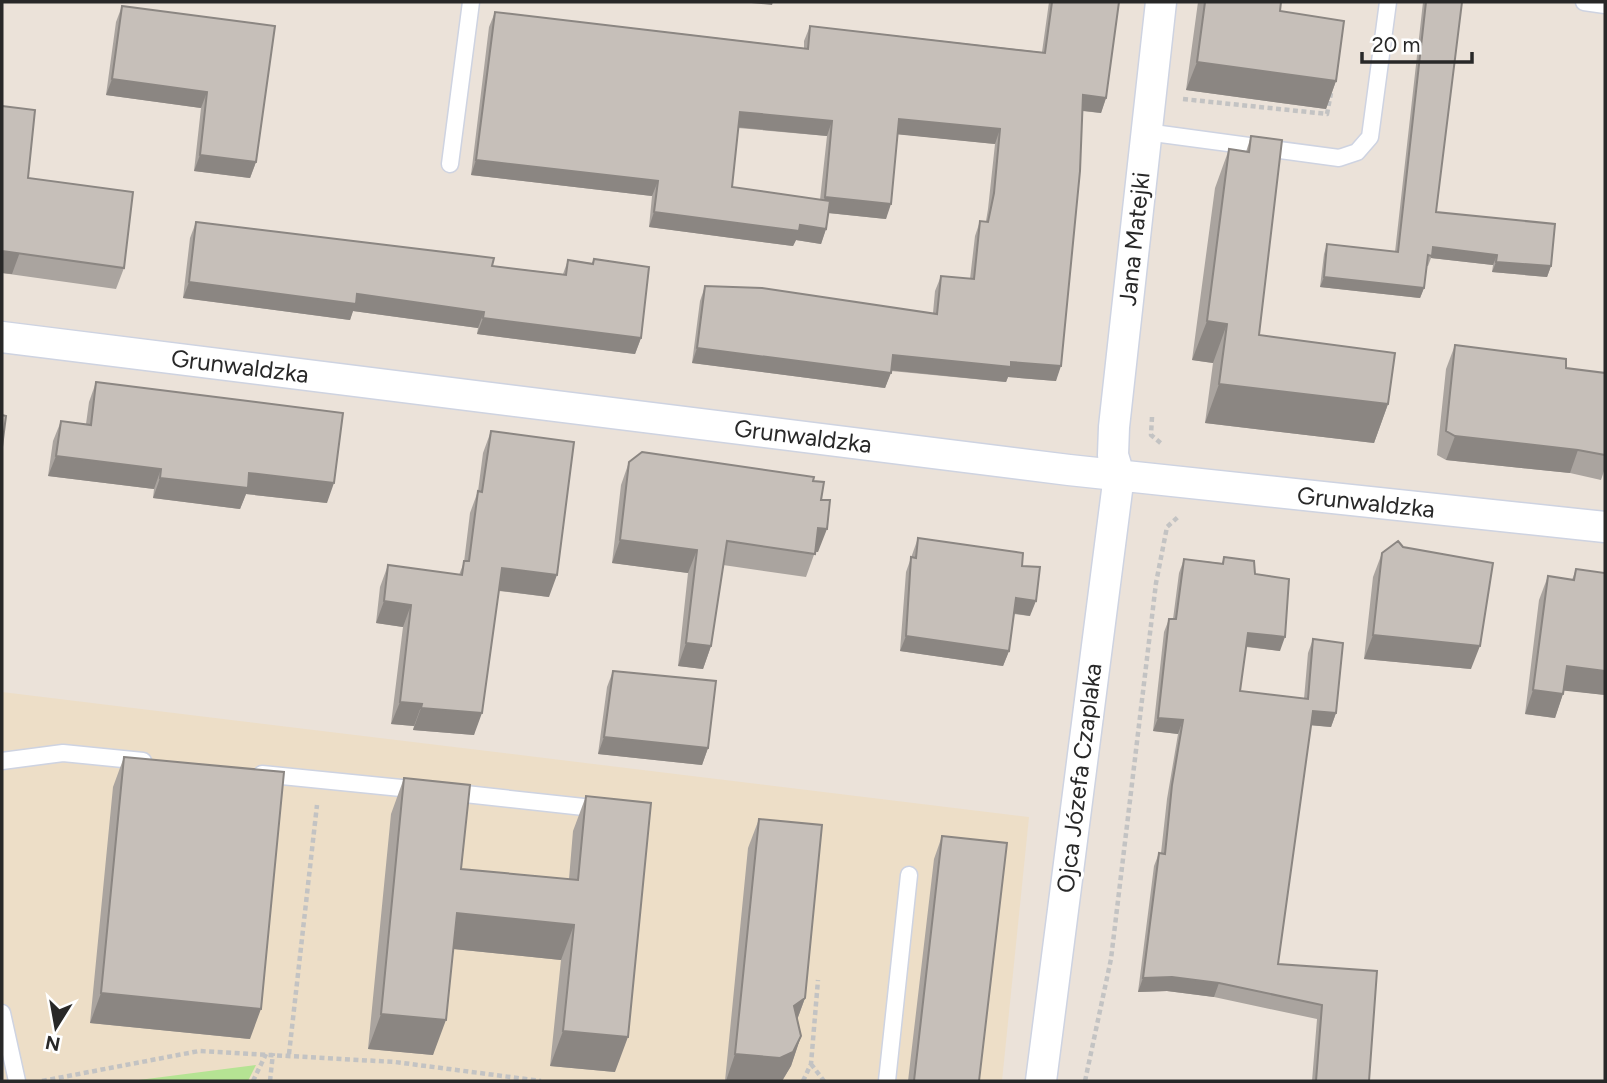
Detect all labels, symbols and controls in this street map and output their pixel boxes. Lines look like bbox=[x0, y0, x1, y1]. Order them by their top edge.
scale bar bbox=[1362, 21, 1472, 65]
text: 20 m bbox=[1372, 32, 1420, 57]
street label: Jana Matejki bbox=[1113, 171, 1155, 307]
street label: Grunwaldzka bbox=[170, 343, 310, 389]
street label: Grunwaldzka bbox=[733, 413, 873, 459]
street label: Grunwaldzka bbox=[1296, 480, 1436, 524]
street label: Ojca Józefa Czaplaka bbox=[1051, 662, 1107, 894]
north arrow bbox=[21, 992, 91, 1062]
text: N bbox=[43, 1031, 62, 1056]

